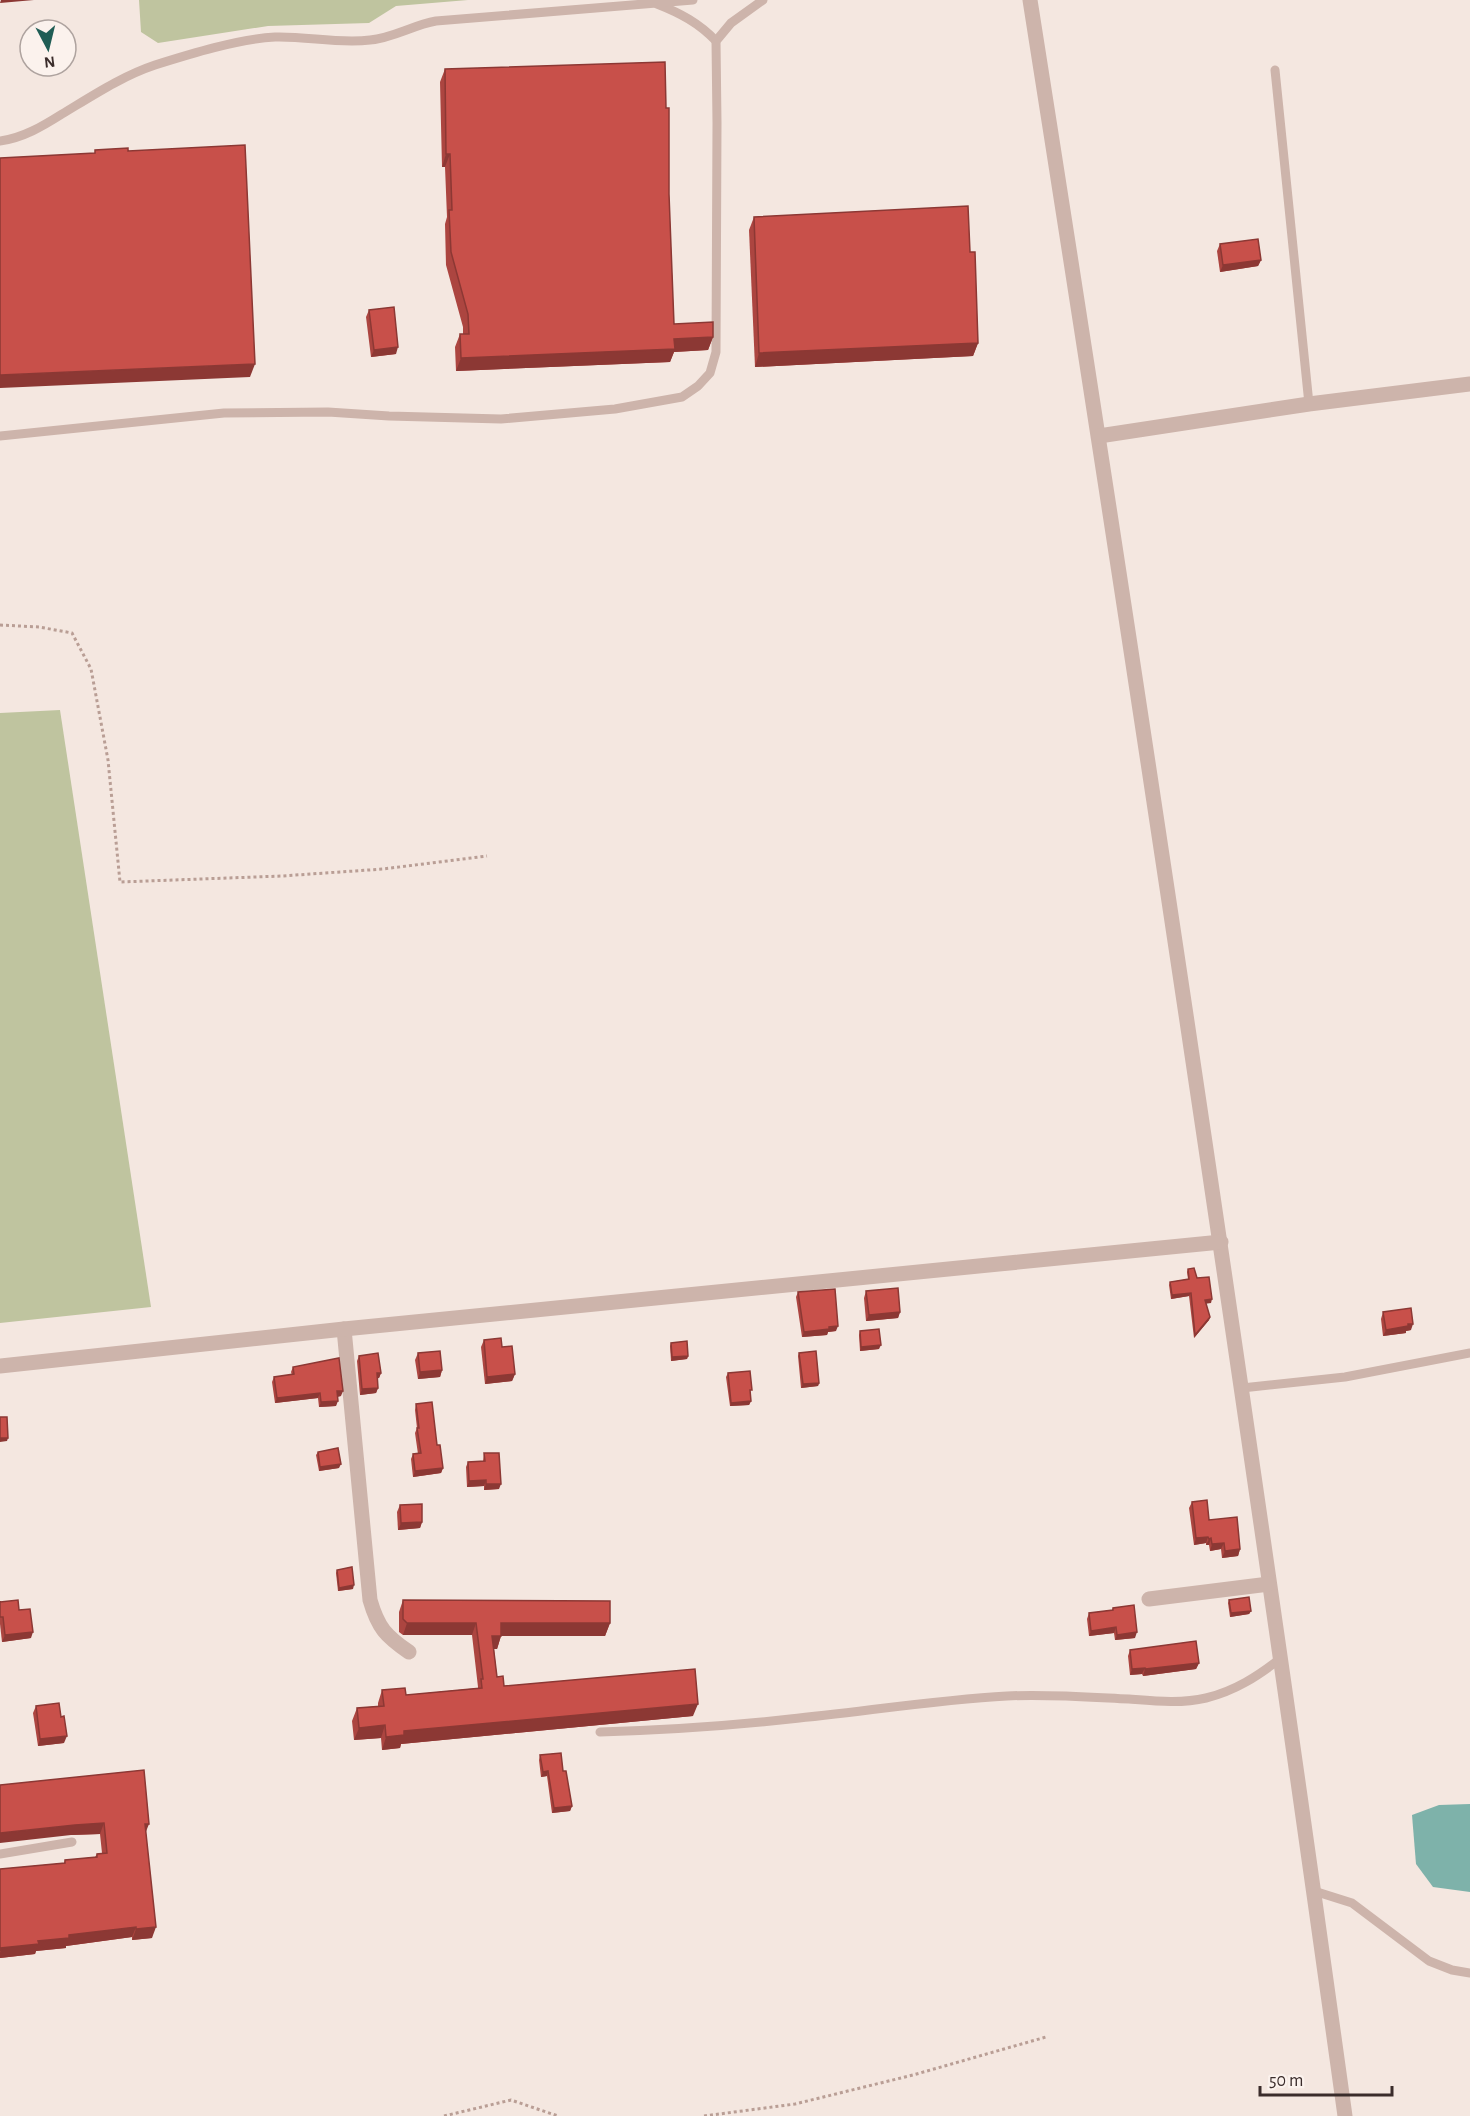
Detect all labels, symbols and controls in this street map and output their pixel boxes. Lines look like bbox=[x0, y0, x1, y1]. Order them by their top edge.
north arrow bbox=[18, 18, 78, 78]
text: N bbox=[43, 53, 56, 71]
scale bar bbox=[1260, 2059, 1392, 2097]
text: 50 m bbox=[1269, 2072, 1303, 2090]

